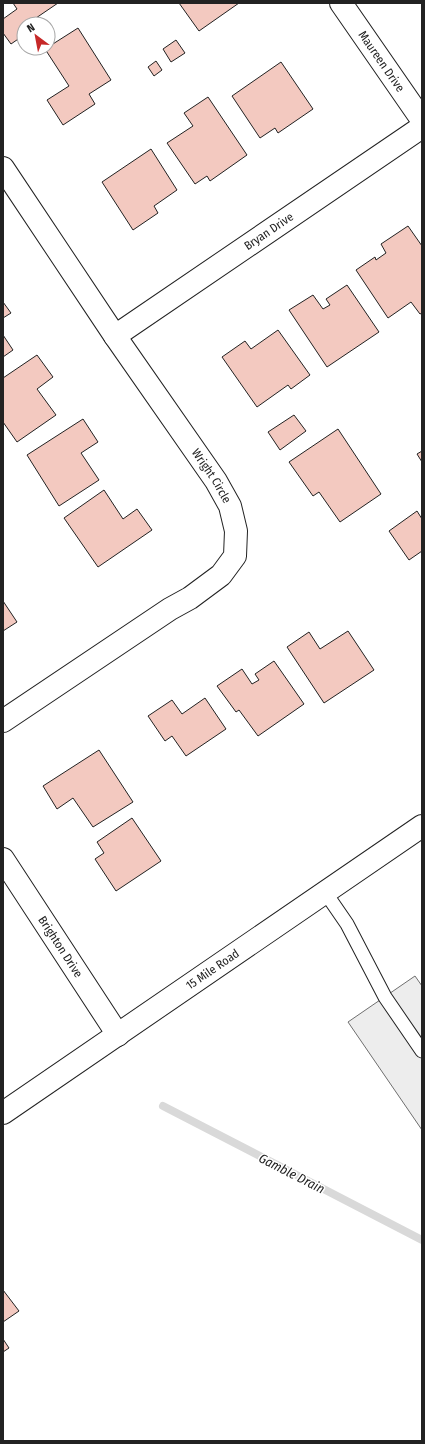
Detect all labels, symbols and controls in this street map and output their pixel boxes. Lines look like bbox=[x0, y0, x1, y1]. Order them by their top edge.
north arrow bbox=[16, 16, 56, 56]
text: N bbox=[25, 21, 37, 35]
street label: Maureen Drive bbox=[355, 28, 407, 95]
street label: Bryan Drive bbox=[241, 210, 296, 253]
street label: Wright Circle bbox=[189, 446, 234, 506]
street label: Brighton Drive bbox=[35, 914, 86, 980]
street label: 15 Mile Road bbox=[183, 946, 242, 993]
water label: Gamble Drain bbox=[256, 1150, 327, 1197]

